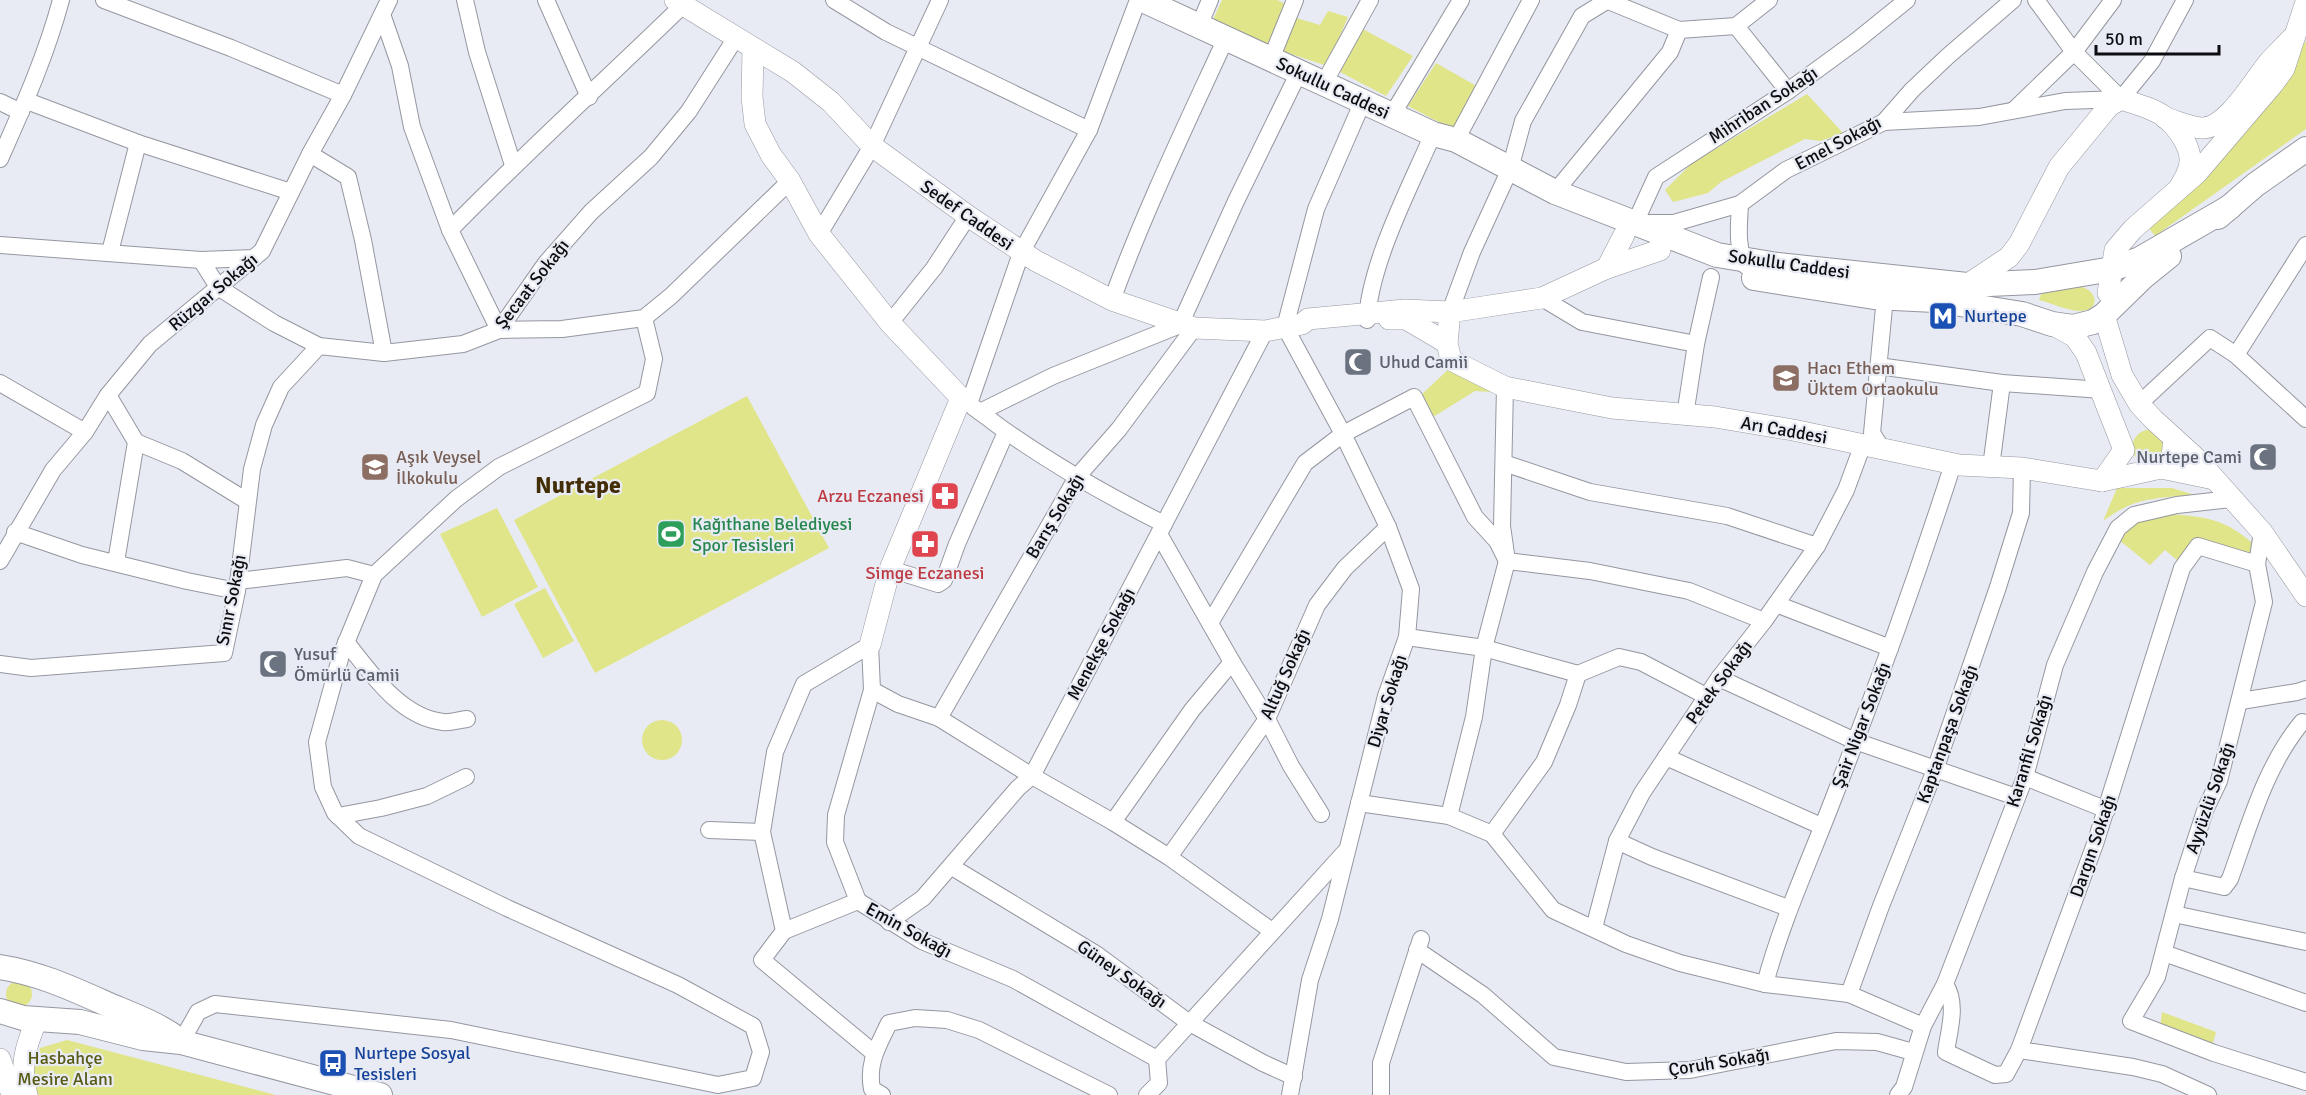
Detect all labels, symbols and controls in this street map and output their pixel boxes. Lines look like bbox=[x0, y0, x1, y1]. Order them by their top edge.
scale bar bbox=[2096, 18, 2219, 56]
text: 50 m bbox=[2105, 28, 2143, 50]
street label: Sokullu Caddesi bbox=[1273, 52, 1393, 124]
street label: Mihriban Sokağı bbox=[1704, 62, 1822, 148]
street label: Emel Sokağı bbox=[1791, 111, 1885, 175]
street label: Sedef Caddesi bbox=[916, 175, 1018, 255]
street label: Şecaat Sokağı bbox=[490, 235, 574, 333]
street label: Sokullu Caddesi bbox=[1727, 245, 1851, 283]
street label: Rüzgar Sokağı bbox=[164, 248, 262, 336]
metro station icon: Nurtepe bbox=[1927, 300, 1959, 332]
place label: Nurtepe bbox=[1964, 305, 2027, 327]
mosque icon: Uhud Camii bbox=[1342, 346, 1374, 378]
place label: Uhud Camii bbox=[1379, 351, 1468, 373]
place label: Hacı Ethem Üktem Ortaokulu bbox=[1807, 357, 1939, 400]
school or university icon: Hacı Ethem Üktem Ortaokulu bbox=[1770, 362, 1802, 394]
street label: Arı Caddesi bbox=[1739, 412, 1829, 448]
mosque icon: Nurtepe Cami bbox=[2247, 441, 2279, 473]
place label: Aşık Veysel İlkokulu bbox=[396, 446, 482, 489]
place label: Nurtepe Cami bbox=[2136, 446, 2242, 468]
school or university icon: Aşık Veysel İlkokulu bbox=[359, 451, 391, 483]
street label: Barış Sokağı bbox=[1021, 469, 1089, 563]
district label: Nurtepe bbox=[535, 470, 621, 500]
pharmacy icon: Arzu Eczanesi bbox=[929, 480, 961, 512]
place label: Arzu Eczanesi bbox=[817, 485, 924, 507]
place label: Kağıthane Belediyesi Spor Tesisleri bbox=[692, 513, 852, 556]
sports icon: Kağıthane Belediyesi Spor Tesisleri bbox=[655, 518, 687, 550]
pharmacy icon: Simge Eczanesi bbox=[909, 528, 941, 560]
street label: Sınır Sokağı bbox=[211, 553, 251, 647]
place label: Simge Eczanesi bbox=[866, 562, 984, 584]
street label: Menekşe Sokağı bbox=[1062, 584, 1140, 704]
street label: Altuğ Sokağı bbox=[1255, 625, 1315, 723]
street label: Petek Sokağı bbox=[1681, 636, 1757, 728]
place label: Yusuf Ömürlü Camii bbox=[294, 643, 400, 686]
mosque icon: Yusuf Ömürlü Camii bbox=[257, 648, 289, 680]
street label: Diyar Sokağı bbox=[1362, 652, 1412, 750]
street label: Şair Nigar Sokağı bbox=[1827, 659, 1895, 791]
street label: Kaptanpaşa Sokağı bbox=[1912, 662, 1982, 806]
street label: Karanfil Sokağı bbox=[2001, 692, 2057, 810]
street label: Ayyüzlü Sokağı bbox=[2181, 739, 2239, 857]
street label: Dargın Sokağı bbox=[2065, 792, 2121, 900]
street label: Emin Sokağı bbox=[862, 897, 956, 963]
street label: Güney Sokağı bbox=[1073, 935, 1171, 1013]
place label: Nurtepe Sosyal Tesisleri bbox=[354, 1042, 471, 1085]
street label: Çoruh Sokağı bbox=[1667, 1043, 1771, 1081]
park label: Hasbahçe Mesire Alanı bbox=[17, 1047, 113, 1090]
bus stop icon: Nurtepe Sosyal Tesisleri bbox=[317, 1047, 349, 1079]

